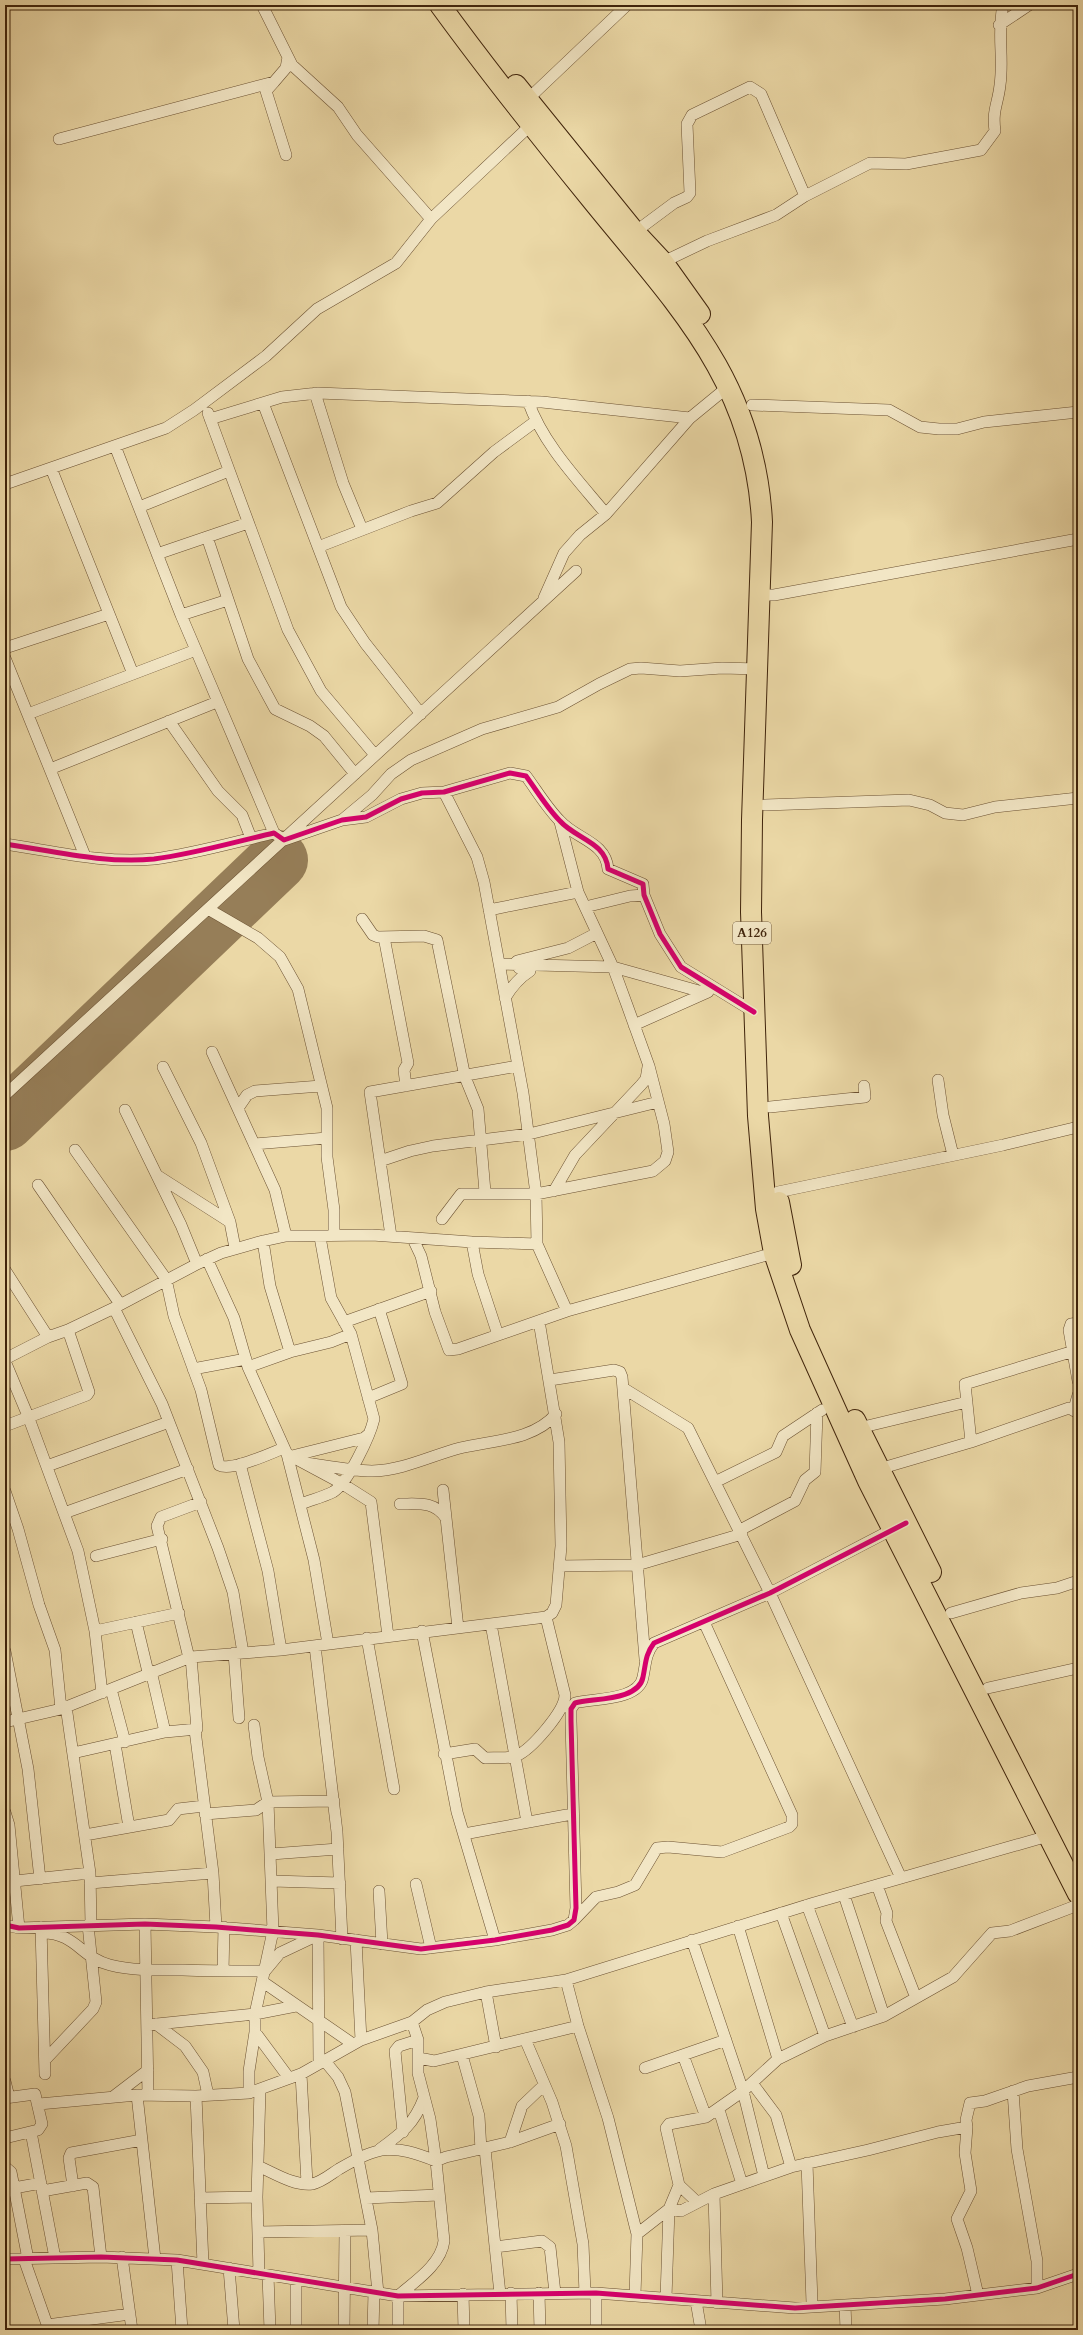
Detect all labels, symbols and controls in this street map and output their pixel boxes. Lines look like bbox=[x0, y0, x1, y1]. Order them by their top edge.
road number: A126 bbox=[733, 922, 771, 944]

